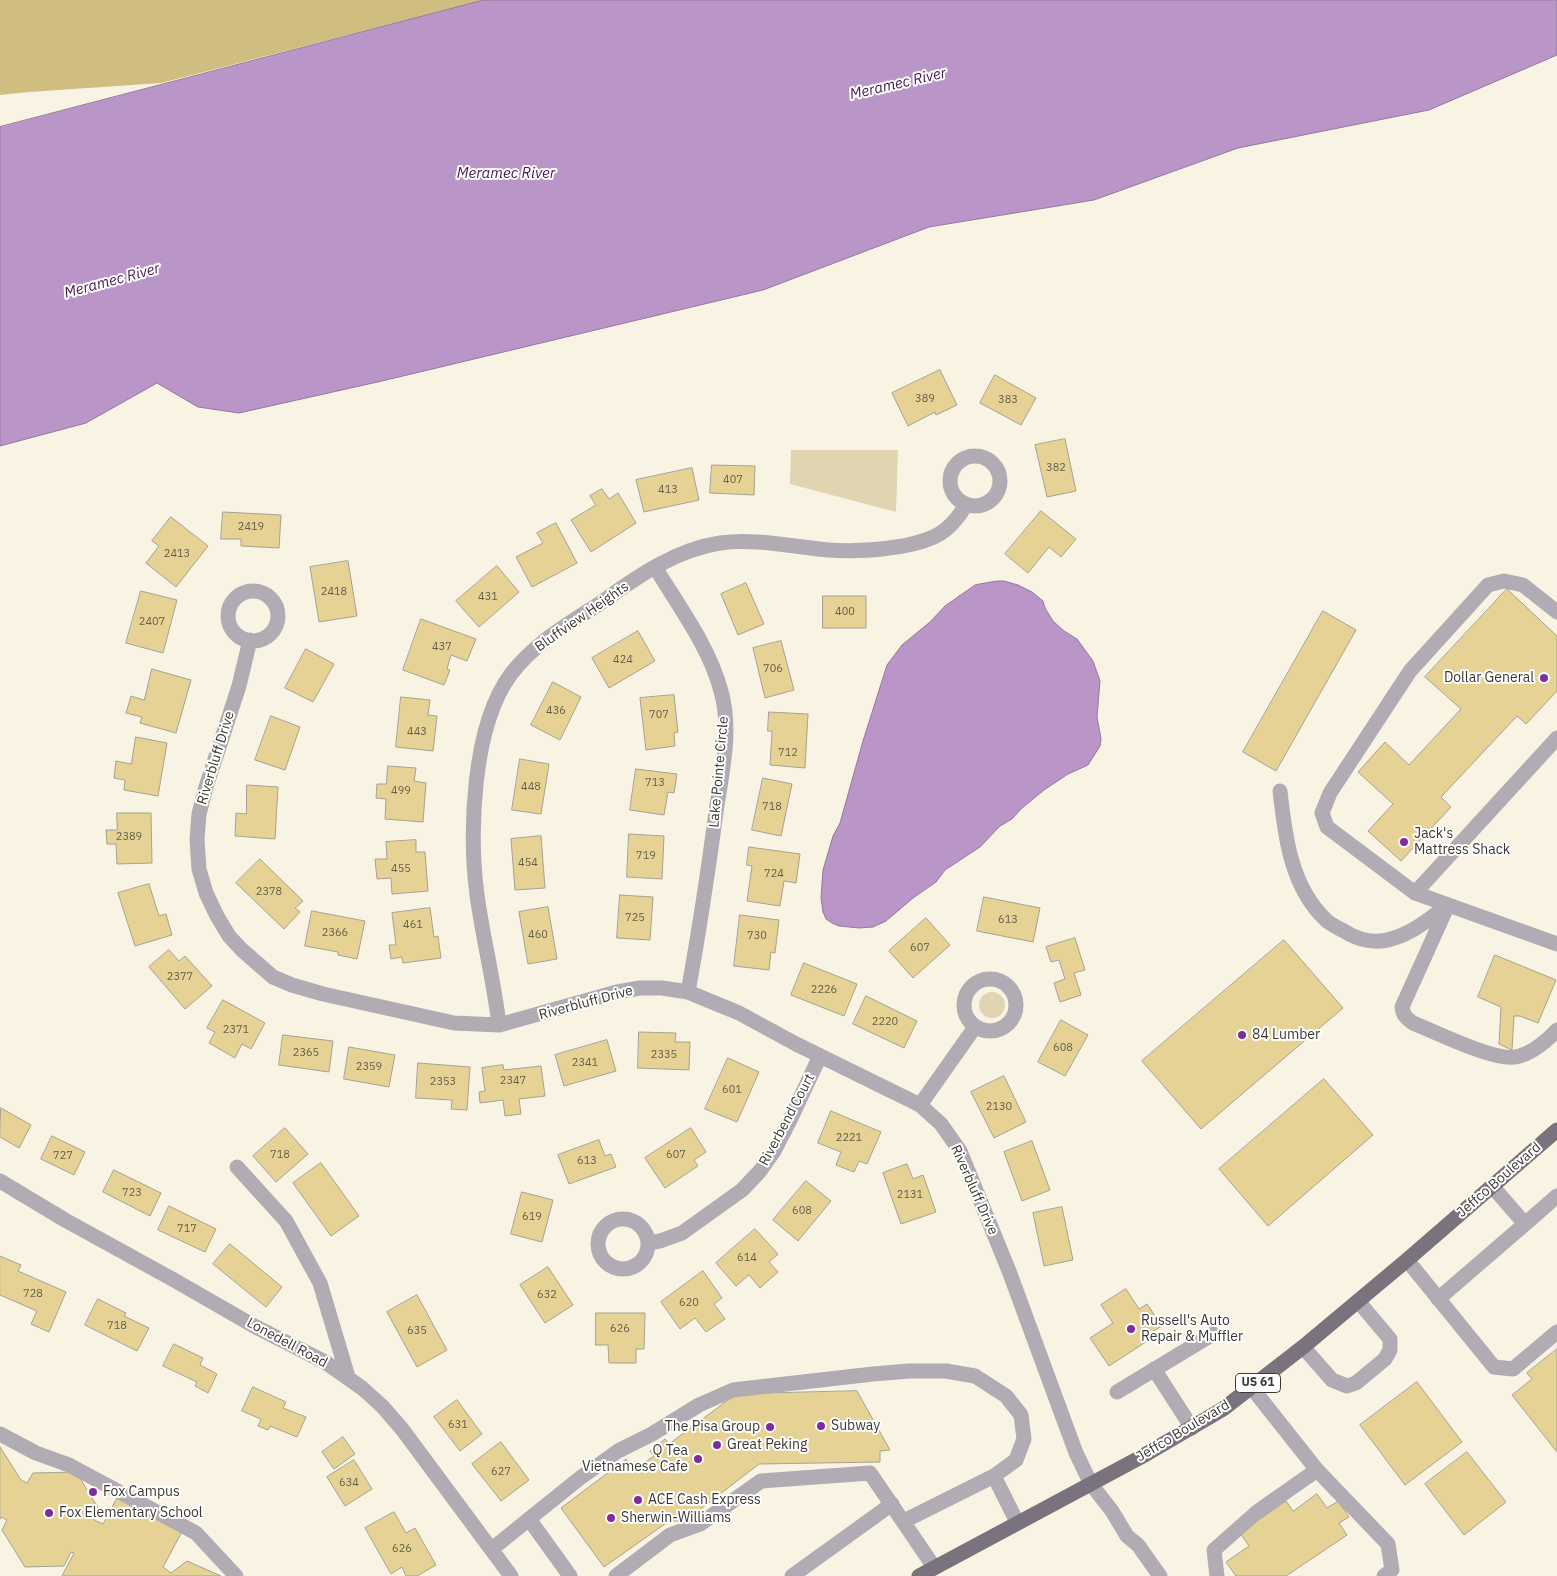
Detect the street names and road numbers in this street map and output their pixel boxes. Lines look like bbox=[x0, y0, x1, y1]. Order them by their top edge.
street label: Bluffview Heights bbox=[532, 578, 632, 656]
street label: Riverbluff Drive bbox=[194, 709, 238, 807]
street label: Lake Pointe Circle bbox=[706, 716, 732, 828]
street label: Riverbluff Drive bbox=[537, 982, 635, 1024]
street label: Riverbend Court bbox=[756, 1071, 818, 1169]
street label: Jeffco Boulevard bbox=[1454, 1139, 1544, 1221]
street label: Riverbluff Drive bbox=[947, 1142, 1001, 1238]
street label: Lonedell Road bbox=[244, 1315, 330, 1371]
road number: US 61 bbox=[1236, 1374, 1280, 1392]
street label: Jeffco Boulevard bbox=[1133, 1397, 1233, 1465]

